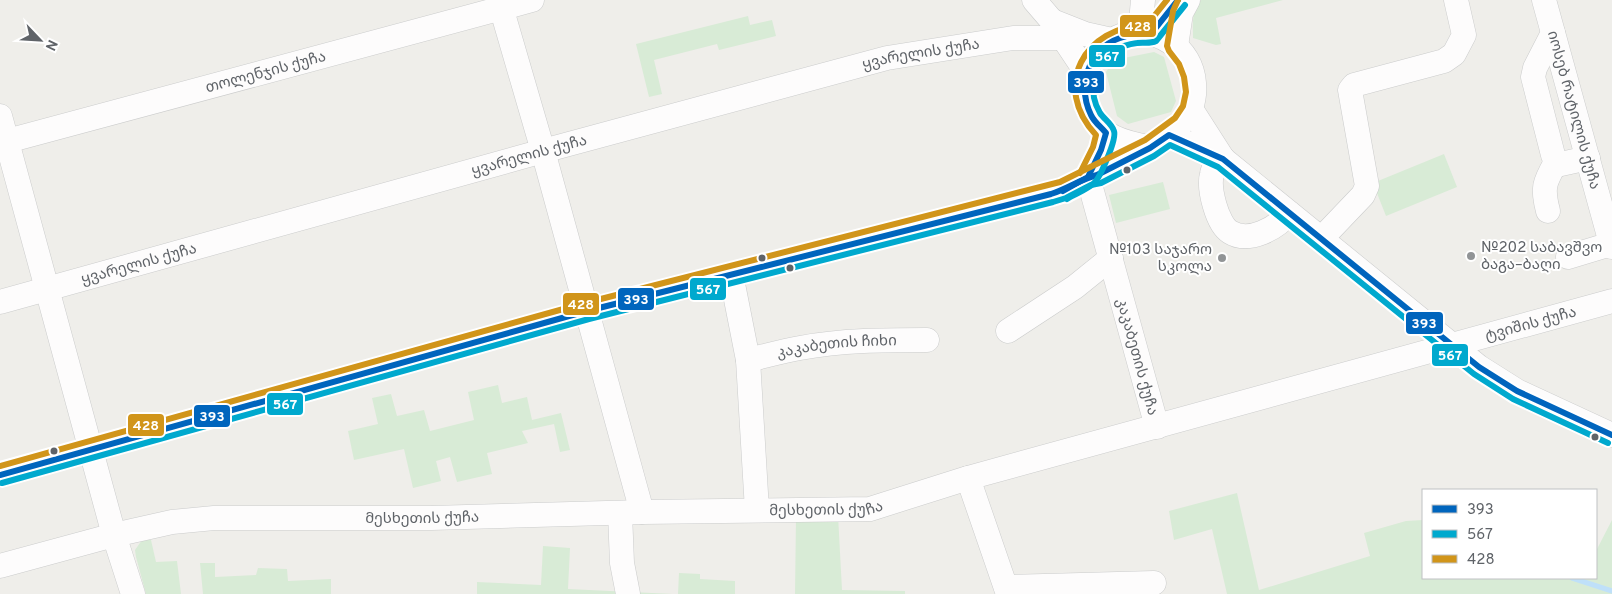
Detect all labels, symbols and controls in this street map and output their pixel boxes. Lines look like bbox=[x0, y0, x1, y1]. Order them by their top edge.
line badge: 428 bbox=[1119, 14, 1157, 38]
north arrow bbox=[15, 15, 65, 65]
text: 428 bbox=[1125, 19, 1151, 36]
street label: იოსებ რატილის ქუჩა bbox=[1542, 29, 1604, 192]
street label: ყვარელის ქუჩა bbox=[860, 35, 981, 75]
text: N bbox=[41, 37, 60, 53]
line badge: 567 bbox=[1088, 44, 1126, 68]
street label: თოლენჯის ქუჩა bbox=[204, 48, 328, 98]
text: 567 bbox=[1095, 49, 1119, 66]
line badge: 393 bbox=[1067, 70, 1105, 94]
text: 393 bbox=[1073, 75, 1099, 92]
street label: ყვარელის ქუჩა bbox=[469, 132, 589, 181]
unlabelled marker bbox=[1122, 165, 1132, 175]
place label: №202 საბავშვო ბაგა–ბაღი bbox=[1481, 239, 1602, 275]
street label: ყვარელის ქუჩა bbox=[79, 240, 199, 290]
place label: №103 საჯარო სკოლა bbox=[1109, 241, 1212, 277]
marker: №202 საბავშვო ბაგა–ბაღი bbox=[1465, 250, 1477, 262]
marker: №103 საჯარო სკოლა bbox=[1216, 252, 1228, 264]
unlabelled marker bbox=[757, 253, 767, 263]
unlabelled marker bbox=[785, 263, 795, 273]
line badge: 567 bbox=[689, 277, 727, 301]
text: 567 bbox=[696, 282, 720, 299]
line badge: 393 bbox=[617, 287, 655, 311]
line badge: 428 bbox=[562, 292, 600, 316]
text: 393 bbox=[623, 292, 649, 309]
street label: კაკაბეთის ქუჩა bbox=[1111, 296, 1161, 418]
text: 428 bbox=[568, 297, 594, 314]
street label: ტვიშის ქუჩა bbox=[1483, 303, 1579, 346]
line badge: 393 bbox=[1405, 311, 1444, 335]
text: 393 bbox=[1411, 316, 1437, 333]
street label: კაკაბეთის ჩიხი bbox=[775, 332, 897, 364]
line badge: 567 bbox=[1431, 343, 1469, 367]
text: 567 bbox=[1438, 348, 1462, 365]
line badge: 567 bbox=[266, 392, 304, 416]
text: 567 bbox=[273, 397, 297, 414]
line badge: 393 bbox=[193, 404, 231, 428]
text: 393 bbox=[199, 409, 225, 426]
line badge: 428 bbox=[127, 413, 165, 437]
text: 428 bbox=[133, 418, 159, 435]
unlabelled marker bbox=[1590, 432, 1600, 442]
unlabelled marker bbox=[49, 446, 59, 456]
legend bbox=[1422, 489, 1597, 579]
street label: მესხეთის ქუჩა bbox=[769, 497, 886, 521]
text: 393 bbox=[1467, 501, 1494, 520]
street label: მესხეთის ქუჩა bbox=[365, 509, 479, 529]
text: 567 bbox=[1467, 526, 1493, 545]
text: 428 bbox=[1467, 551, 1495, 570]

